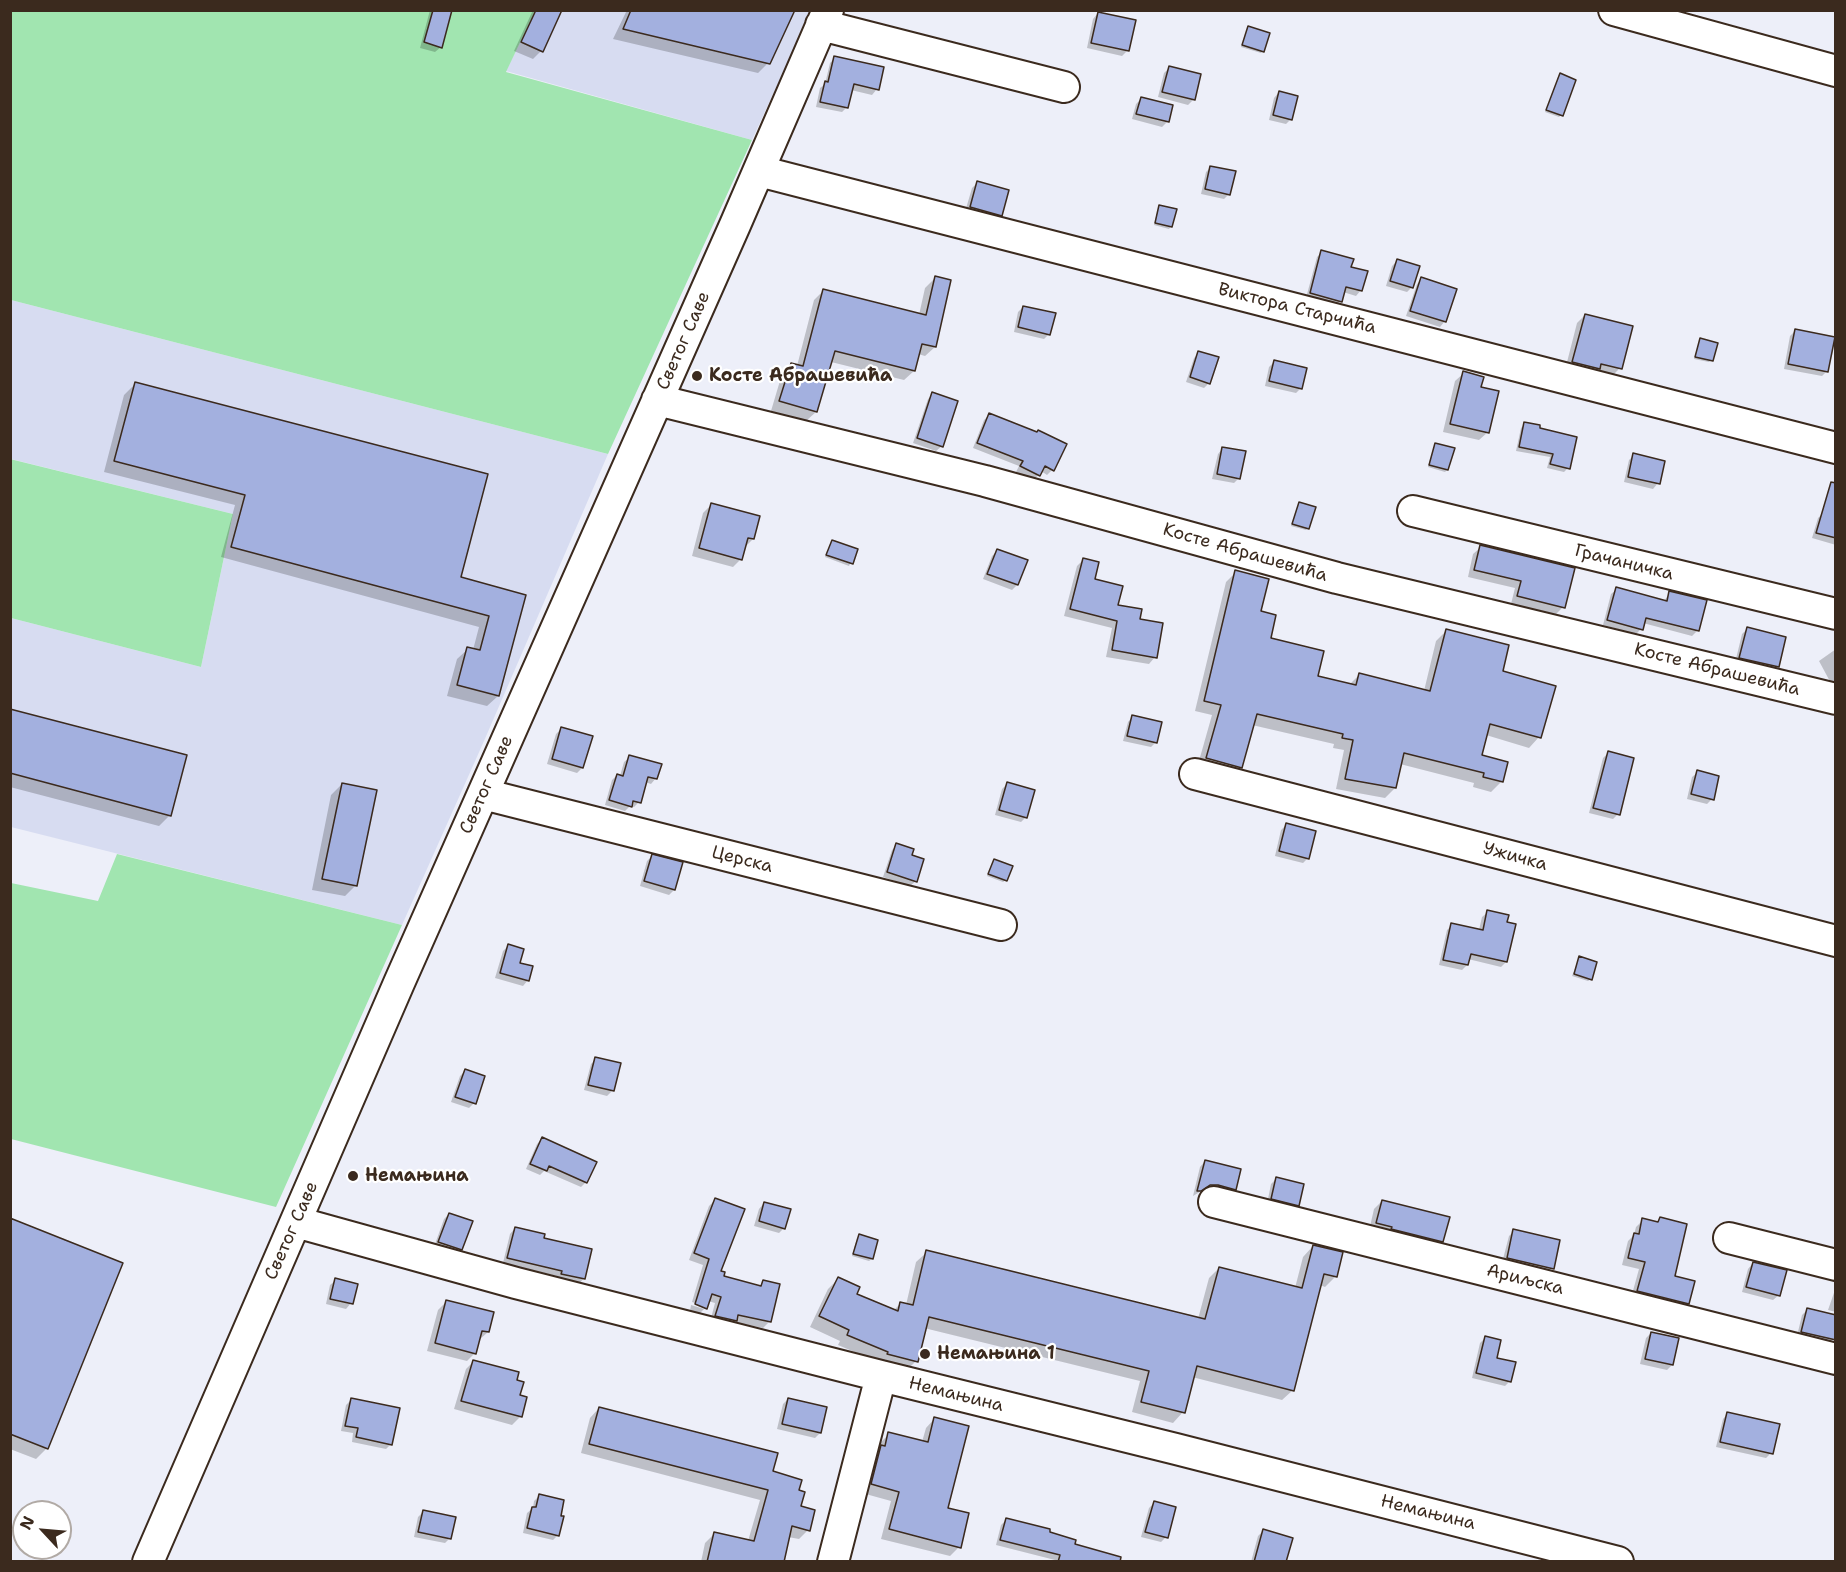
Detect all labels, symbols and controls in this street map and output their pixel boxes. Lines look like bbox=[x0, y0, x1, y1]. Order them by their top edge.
street label: Виктора Старчића bbox=[1216, 279, 1378, 339]
street label: Светог Саве bbox=[653, 288, 715, 394]
place label: Косте Абрашевића bbox=[709, 365, 892, 387]
marker: Косте Абрашевића bbox=[690, 369, 704, 383]
street label: Косте Абрашевића bbox=[1160, 519, 1330, 587]
street label: Грачаничка bbox=[1572, 540, 1676, 586]
street label: Косте Абрашевића bbox=[1632, 639, 1802, 701]
street label: Светог Саве bbox=[456, 732, 518, 838]
street label: Ужичка bbox=[1480, 838, 1550, 876]
street label: Церска bbox=[709, 842, 775, 878]
place label: Немањина bbox=[365, 1165, 469, 1187]
marker: Немањина bbox=[346, 1169, 360, 1183]
street label: Светог Саве bbox=[261, 1178, 323, 1284]
street label: Ариљска bbox=[1484, 1260, 1566, 1300]
place label: Немањина 1 bbox=[937, 1343, 1055, 1365]
marker: Немањина 1 bbox=[918, 1347, 932, 1361]
street label: Немањина bbox=[906, 1373, 1006, 1417]
street label: Немањина bbox=[1378, 1491, 1478, 1535]
north arrow bbox=[12, 1500, 72, 1560]
text: N bbox=[15, 1512, 39, 1533]

